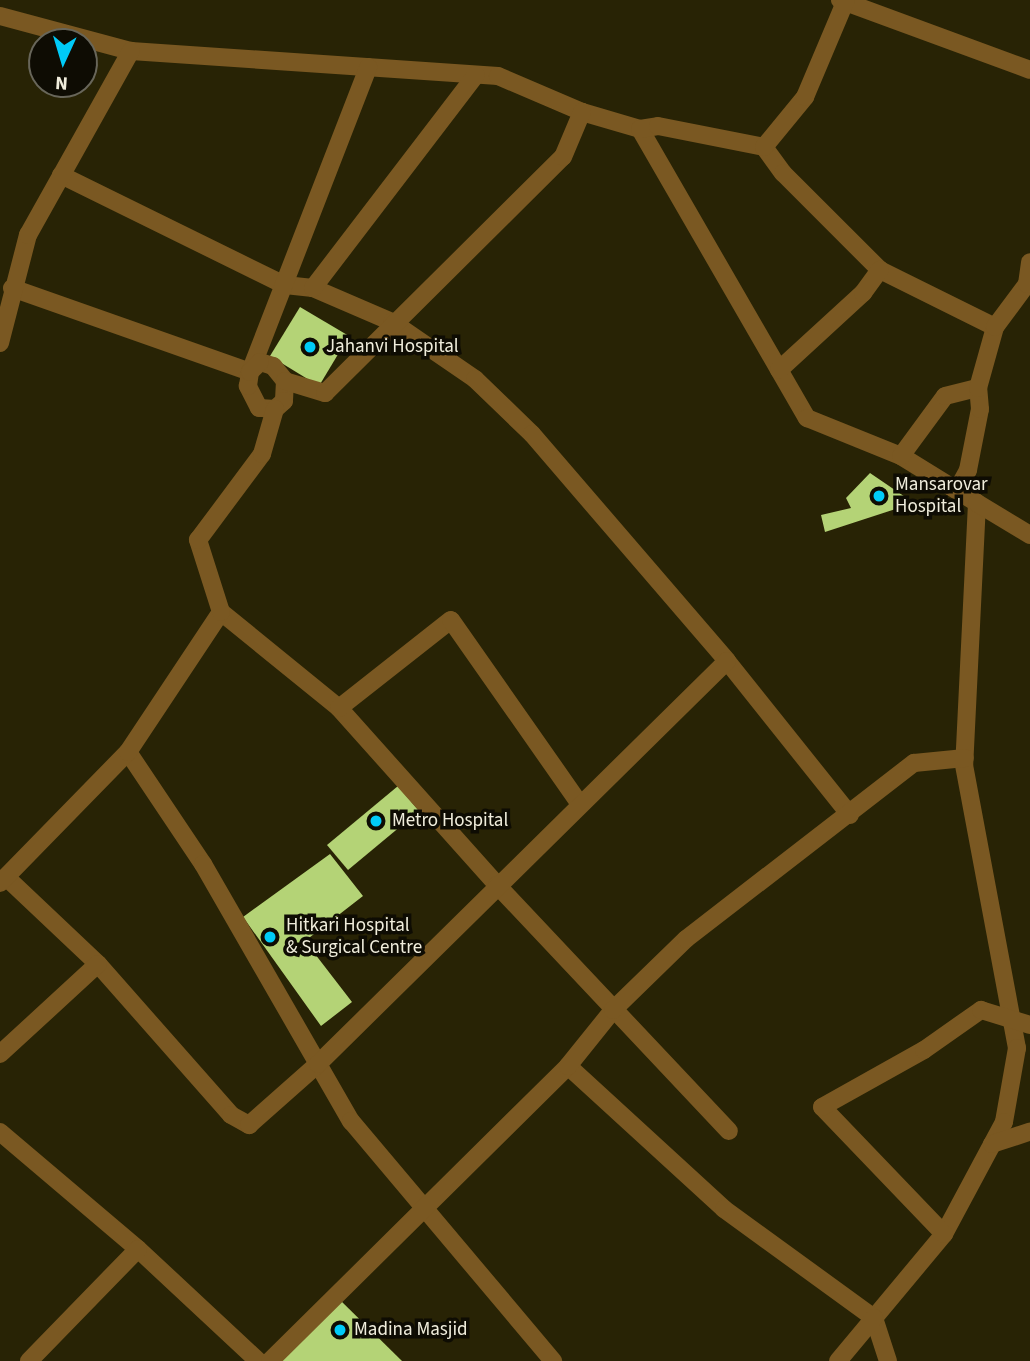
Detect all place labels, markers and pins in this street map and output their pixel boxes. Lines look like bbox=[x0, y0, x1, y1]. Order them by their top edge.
place label: Jahanvi Hospital bbox=[326, 336, 459, 358]
marker: Jahanvi Hospital bbox=[300, 337, 320, 357]
place label: Mansarovar Hospital bbox=[895, 474, 988, 518]
marker: Mansarovar Hospital bbox=[869, 486, 889, 506]
place label: Metro Hospital bbox=[392, 810, 508, 832]
marker: Metro Hospital bbox=[366, 811, 386, 831]
place label: Hitkari Hospital & Surgical Centre bbox=[286, 915, 422, 959]
marker: Hitkari Hospital & Surgical Centre bbox=[260, 927, 280, 947]
place label: Madina Masjid bbox=[354, 1319, 468, 1341]
marker: Madina Masjid bbox=[332, 1322, 348, 1338]

